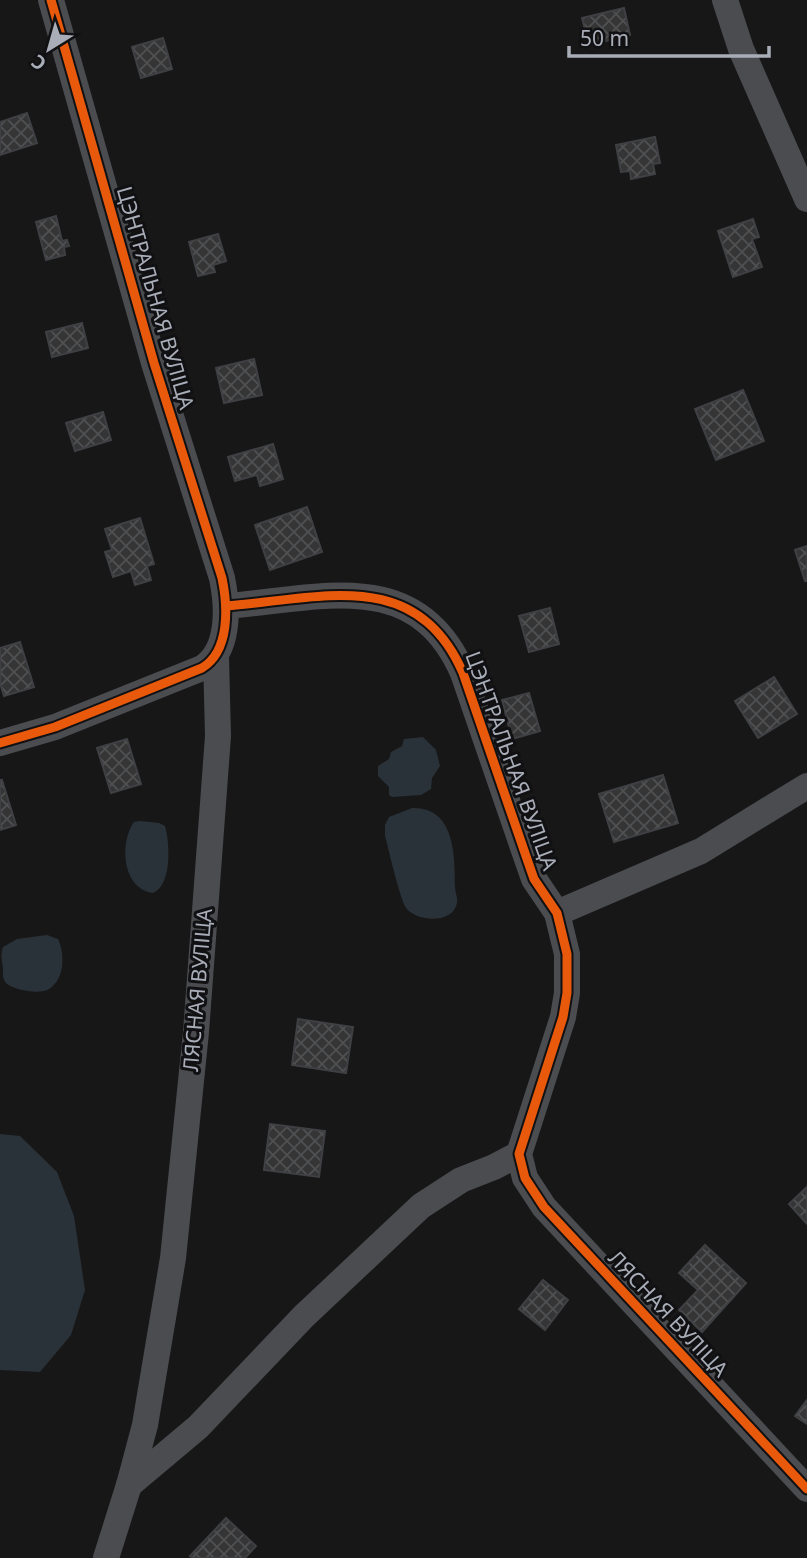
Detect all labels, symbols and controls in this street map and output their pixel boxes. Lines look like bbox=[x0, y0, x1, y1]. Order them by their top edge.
north arrow bbox=[14, 14, 84, 84]
scale bar bbox=[569, 14, 768, 58]
text: 50 m bbox=[580, 24, 629, 52]
text: С bbox=[26, 49, 51, 77]
street label: ЦЭНТРАЛЬНАЯ ВУЛІЦА bbox=[111, 183, 201, 413]
street label: ЦЭНТРАЛЬНАЯ ВУЛІЦА bbox=[459, 647, 565, 875]
street label: ЛЯСНАЯ ВУЛІЦА bbox=[176, 907, 218, 1073]
street label: ЛЯСНАЯ ВУЛІЦА bbox=[603, 1244, 735, 1383]

